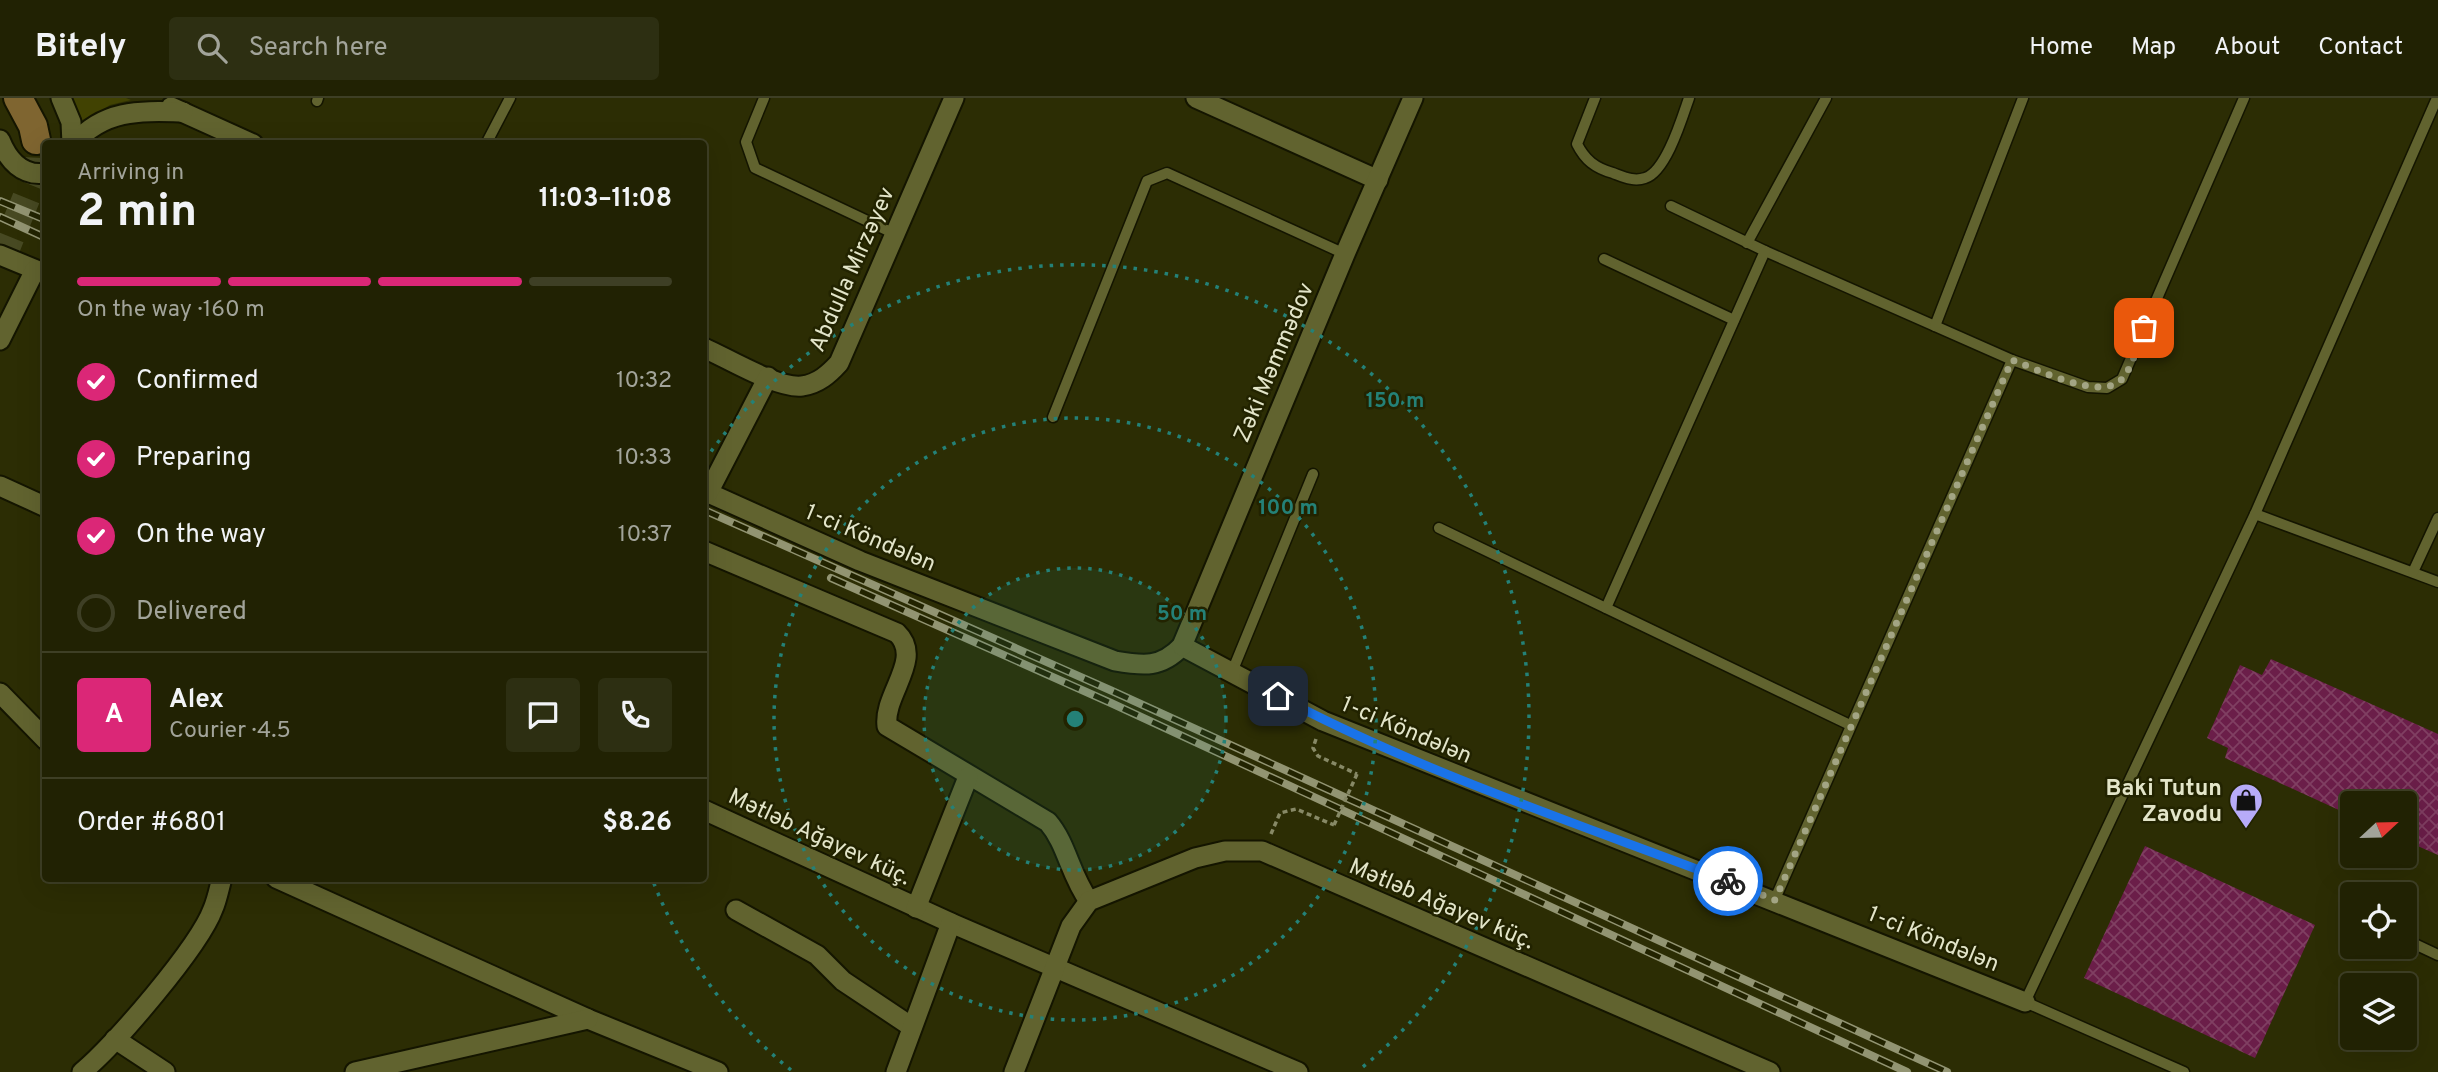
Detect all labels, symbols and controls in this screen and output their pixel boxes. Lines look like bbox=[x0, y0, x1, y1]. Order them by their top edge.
search box bbox=[169, 17, 659, 80]
text: Bitely bbox=[35, 27, 127, 69]
icon: search bbox=[193, 29, 231, 67]
text: Search here bbox=[249, 32, 388, 65]
text: Home bbox=[2029, 33, 2093, 63]
text: Map bbox=[2131, 33, 2176, 63]
text: About bbox=[2214, 33, 2280, 63]
text: Contact bbox=[2318, 33, 2403, 63]
text: Arriving in bbox=[77, 159, 184, 188]
text: 11:03–11:08 bbox=[539, 183, 672, 216]
street label: Abdulla Mirzəyev bbox=[804, 183, 903, 357]
text: 2 min bbox=[77, 184, 197, 243]
street label: Zəki Məmmədov bbox=[1229, 279, 1322, 447]
text: On the way · 160 m bbox=[77, 296, 265, 325]
pin bbox=[2114, 298, 2174, 358]
icon: bag bbox=[2125, 309, 2163, 347]
icon: check bbox=[77, 363, 115, 401]
text: Confirmed bbox=[136, 365, 259, 398]
text: 10:32 bbox=[616, 367, 672, 396]
text: 150 m bbox=[1366, 388, 1424, 415]
icon: check bbox=[77, 440, 115, 478]
text: Preparing bbox=[136, 442, 251, 475]
text: 10:33 bbox=[616, 444, 672, 473]
text: 100 m bbox=[1258, 495, 1318, 522]
street label: 1-ci Köndələn bbox=[800, 499, 940, 580]
icon: check bbox=[77, 517, 115, 555]
text: On the way bbox=[136, 519, 266, 552]
text: 10:37 bbox=[618, 521, 672, 550]
text: Delivered bbox=[136, 596, 247, 629]
text: 50 m bbox=[1157, 601, 1207, 628]
pin bbox=[1248, 666, 1308, 726]
icon: home bbox=[1259, 677, 1297, 715]
button: chat bbox=[506, 678, 580, 752]
button: phone bbox=[598, 678, 672, 752]
text: Alex bbox=[169, 684, 224, 717]
street label: 1-ci Köndələn bbox=[1336, 691, 1476, 772]
text: A bbox=[105, 699, 123, 732]
centre of rings bbox=[1063, 707, 1087, 731]
text: Courier · 4.5 bbox=[169, 717, 291, 746]
place label: Baki Tutun Zavodu bbox=[2105, 775, 2222, 830]
shop icon: Baki Tutun Zavodu bbox=[2227, 781, 2265, 830]
street label: Mətləb Ağayev küç. bbox=[723, 783, 915, 893]
north arrow bbox=[2340, 791, 2417, 868]
map controls bbox=[2340, 791, 2417, 1050]
text: Order #6801 bbox=[77, 807, 226, 840]
text: $8.26 bbox=[602, 807, 672, 840]
courier bbox=[1693, 846, 1763, 916]
street label: Mətləb Ağayev küç. bbox=[1344, 853, 1538, 957]
icon: bike bbox=[1709, 862, 1747, 900]
button: locate bbox=[2340, 882, 2417, 959]
street label: 1-ci Köndələn bbox=[1863, 901, 2003, 980]
button: layers bbox=[2340, 973, 2417, 1050]

